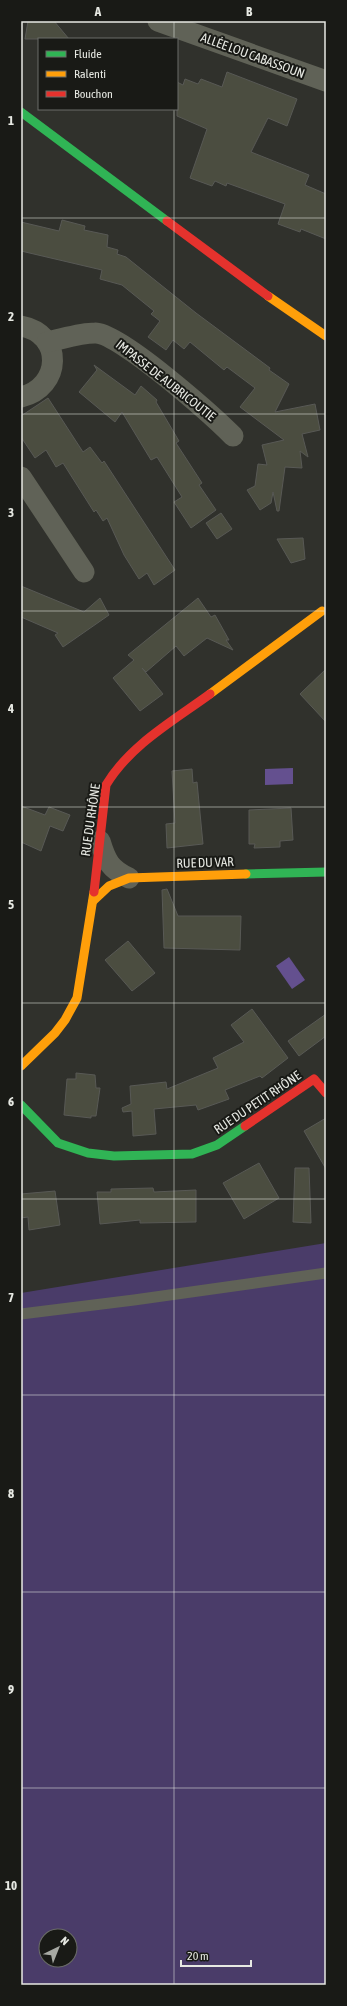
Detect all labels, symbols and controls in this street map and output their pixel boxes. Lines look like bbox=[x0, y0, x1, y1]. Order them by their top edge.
text: A bbox=[94, 4, 102, 19]
text: B bbox=[246, 4, 253, 19]
street label: ALLÉE LOU CABASSOUN bbox=[199, 30, 307, 81]
legend bbox=[38, 38, 178, 110]
text: Fluide bbox=[74, 47, 102, 61]
text: Ralenti bbox=[74, 67, 106, 81]
text: Bouchon bbox=[74, 87, 113, 101]
text: 1 bbox=[8, 113, 14, 128]
text: 2 bbox=[8, 309, 14, 324]
street label: IMPASSE DE AUBRICOUTIE bbox=[113, 337, 219, 424]
text: 3 bbox=[8, 505, 14, 520]
text: 4 bbox=[7, 701, 14, 716]
street label: RUE DU RHÔNE bbox=[78, 782, 103, 857]
street label: RUE DU VAR bbox=[176, 854, 234, 871]
text: 5 bbox=[8, 897, 14, 912]
street label: RUE DU PETIT RHÔNE bbox=[211, 1068, 304, 1137]
text: 6 bbox=[8, 1094, 14, 1109]
text: 7 bbox=[8, 1290, 14, 1305]
text: 8 bbox=[8, 1486, 14, 1501]
text: 9 bbox=[8, 1682, 14, 1697]
text: 10 bbox=[5, 1878, 17, 1893]
north arrow bbox=[38, 1928, 78, 1968]
text: N bbox=[58, 1934, 71, 1947]
scale bar bbox=[181, 1942, 251, 1968]
text: 20 m bbox=[187, 1949, 209, 1963]

